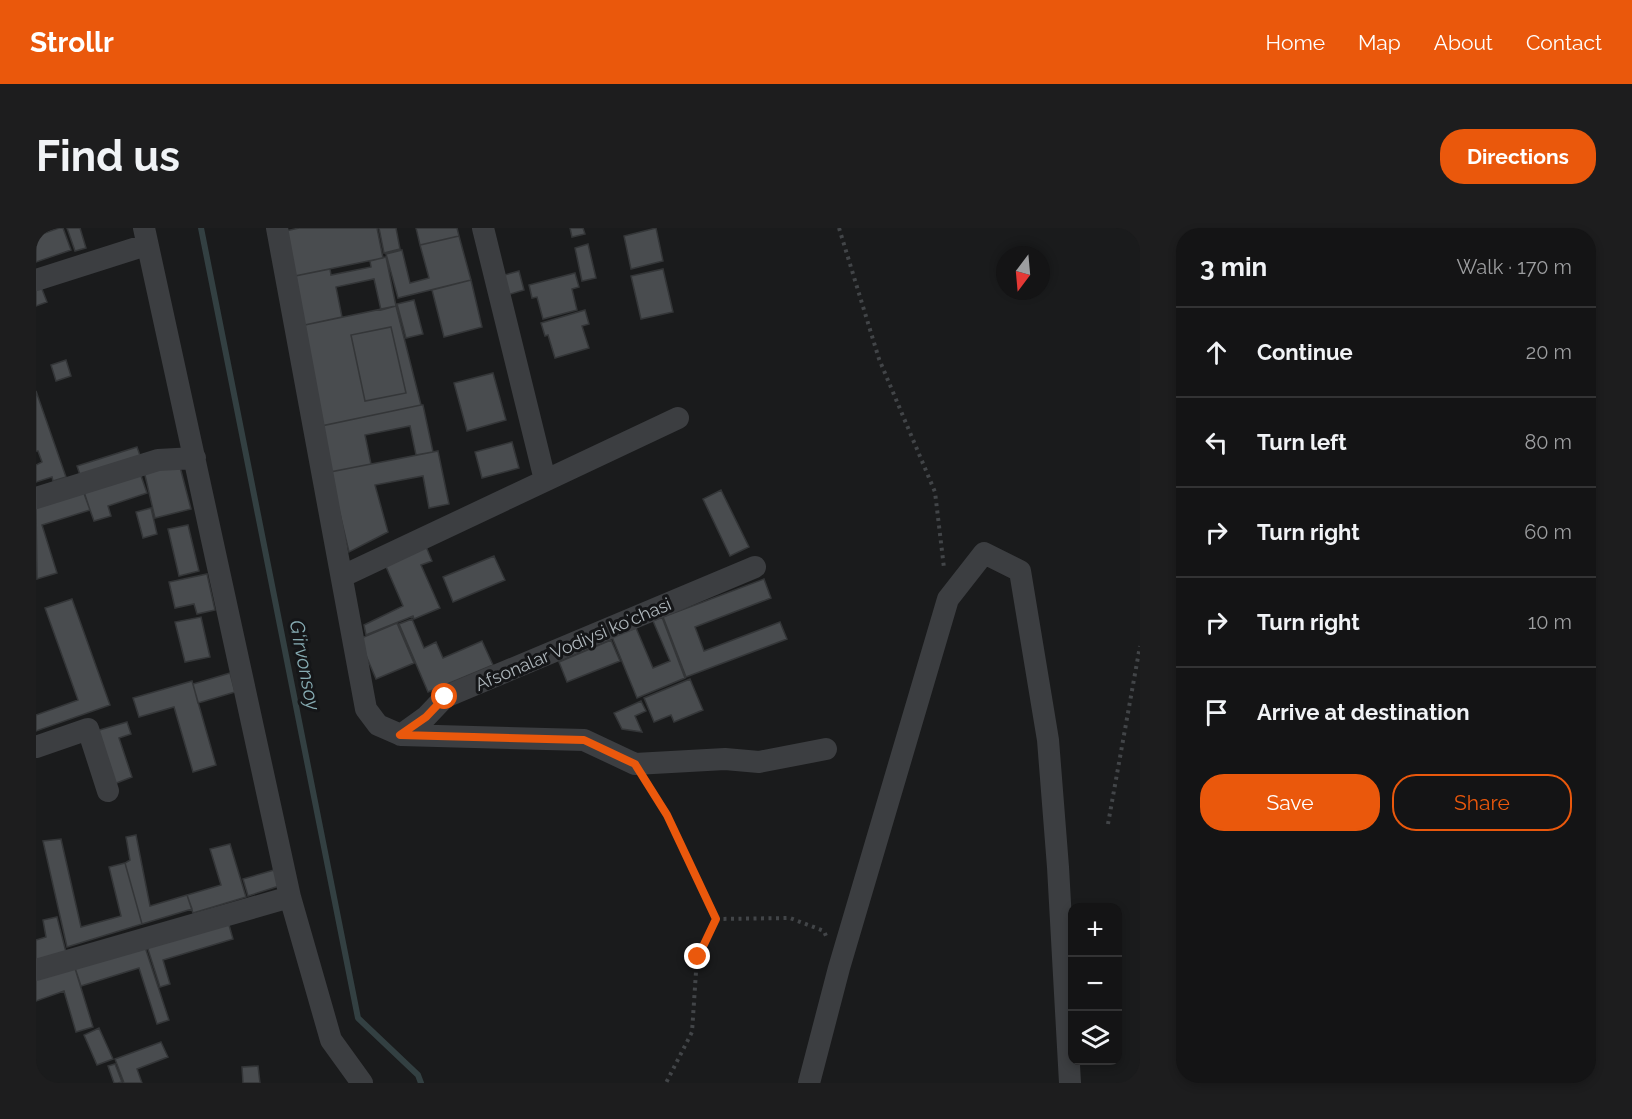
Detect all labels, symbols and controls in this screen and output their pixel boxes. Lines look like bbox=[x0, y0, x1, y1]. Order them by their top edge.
text: Strollr bbox=[30, 26, 114, 59]
text: Home bbox=[1266, 30, 1325, 55]
text: Map bbox=[1358, 30, 1401, 55]
text: About bbox=[1434, 30, 1493, 55]
text: Contact bbox=[1526, 30, 1602, 55]
button: Directions bbox=[1440, 129, 1596, 184]
text: Find us bbox=[36, 132, 180, 181]
north arrow bbox=[996, 246, 1050, 300]
text: 3 min bbox=[1200, 252, 1267, 282]
text: Walk · 170 m bbox=[1456, 255, 1572, 279]
icon: ahead bbox=[1200, 336, 1233, 369]
text: Continue bbox=[1257, 339, 1353, 365]
text: 20 m bbox=[1526, 340, 1572, 364]
icon: left bbox=[1200, 426, 1233, 459]
text: Turn left bbox=[1257, 429, 1347, 455]
text: 80 m bbox=[1524, 430, 1572, 454]
icon: right bbox=[1200, 516, 1233, 549]
text: Turn right bbox=[1257, 519, 1360, 545]
text: 60 m bbox=[1524, 520, 1572, 544]
street label: Afsonalar Vodiysi koʻchasi bbox=[472, 593, 674, 695]
icon: right bbox=[1200, 606, 1233, 639]
text: Turn right bbox=[1257, 609, 1360, 635]
text: 10 m bbox=[1528, 610, 1572, 634]
water label: G‘irvonsoy bbox=[285, 618, 326, 713]
route start bbox=[431, 683, 457, 709]
icon: arrive bbox=[1200, 696, 1233, 729]
text: Arrive at destination bbox=[1257, 699, 1470, 725]
button: Save bbox=[1200, 774, 1380, 831]
button: Share bbox=[1392, 774, 1572, 831]
map controls bbox=[1068, 903, 1122, 1065]
button: + bbox=[1068, 903, 1122, 957]
route end bbox=[684, 943, 710, 969]
button: − bbox=[1068, 957, 1122, 1011]
button: layers bbox=[1068, 1011, 1122, 1065]

